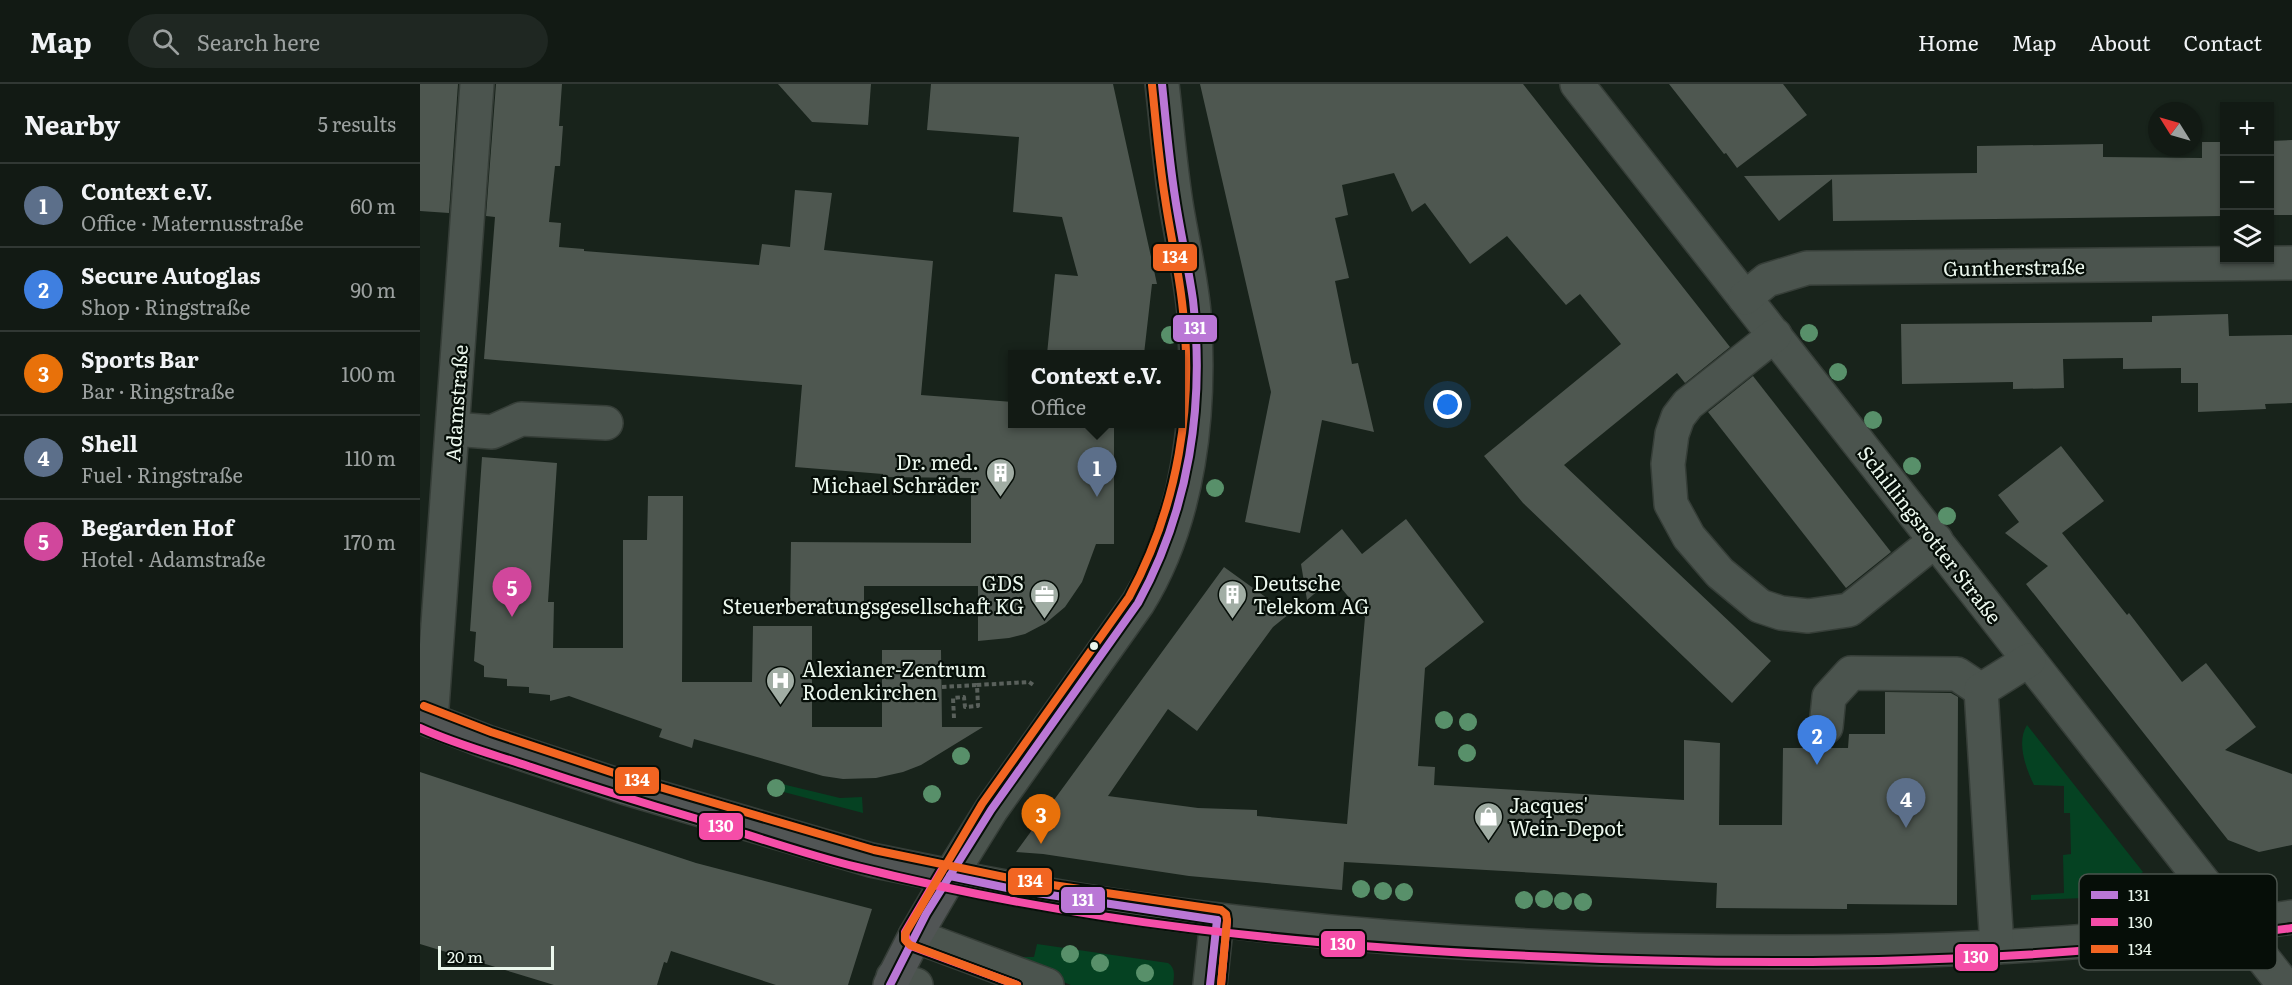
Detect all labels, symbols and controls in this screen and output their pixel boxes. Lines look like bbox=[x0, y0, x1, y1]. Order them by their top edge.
search box bbox=[128, 14, 548, 68]
text: Map bbox=[30, 20, 92, 62]
icon: search bbox=[149, 25, 182, 58]
text: Search here bbox=[197, 25, 320, 58]
text: Home bbox=[1918, 26, 1979, 57]
text: Map bbox=[2012, 26, 2056, 57]
text: About bbox=[2089, 26, 2151, 57]
text: Contact bbox=[2184, 26, 2262, 57]
north arrow bbox=[2148, 102, 2202, 156]
map controls bbox=[2220, 102, 2274, 264]
button: + bbox=[2220, 102, 2274, 156]
text: Nearby bbox=[24, 104, 120, 143]
text: 5 results bbox=[318, 108, 396, 138]
button: − bbox=[2220, 156, 2274, 210]
text: Context e.V. bbox=[81, 174, 213, 207]
text: 1 bbox=[39, 190, 48, 220]
text: 60 m bbox=[350, 190, 396, 220]
text: Office · Maternusstraße bbox=[81, 207, 304, 237]
button: layers bbox=[2220, 210, 2274, 264]
line badge: 134 bbox=[1152, 243, 1198, 272]
text: 134 bbox=[1162, 244, 1188, 268]
street label: Guntherstraße bbox=[1943, 250, 2085, 282]
text: Secure Autoglas bbox=[81, 258, 261, 291]
text: 2 bbox=[38, 274, 49, 304]
text: 90 m bbox=[351, 274, 396, 304]
text: Shop · Ringstraße bbox=[81, 291, 250, 321]
line badge: 131 bbox=[1172, 314, 1218, 343]
text: 131 bbox=[1184, 315, 1206, 339]
text: Sports Bar bbox=[81, 342, 199, 375]
street label: Adamstraße bbox=[436, 343, 474, 463]
popup bbox=[1008, 350, 1185, 428]
text: 3 bbox=[38, 358, 49, 388]
text: 100 m bbox=[341, 358, 396, 388]
text: Context e.V. bbox=[1031, 358, 1162, 391]
text: Bar · Ringstraße bbox=[81, 375, 235, 405]
your location bbox=[1433, 390, 1462, 419]
text: Office bbox=[1031, 391, 1086, 421]
text: Shell bbox=[81, 426, 138, 459]
street label: Schillingsrotter Straße bbox=[1852, 439, 2010, 629]
text: 4 bbox=[37, 442, 50, 472]
text: 110 m bbox=[345, 442, 396, 472]
place label: Dr. med. Michael Schräder bbox=[811, 446, 980, 499]
pin: 1 bbox=[1078, 448, 1116, 497]
building icon: Dr. med. Michael Schräder bbox=[984, 456, 1016, 498]
text: Fuel · Ringstraße bbox=[81, 459, 243, 489]
text: Begarden Hof bbox=[81, 510, 234, 543]
text: 5 bbox=[38, 526, 49, 556]
text: 170 m bbox=[343, 526, 396, 556]
text: Hotel · Adamstraße bbox=[81, 543, 266, 573]
place label: GDS Steuerberatungsgesellschaft KG bbox=[722, 567, 1024, 620]
place label: Deutsche Telekom AG bbox=[1253, 567, 1369, 620]
pin: 5 bbox=[492, 568, 532, 617]
office icon: GDS Steuerberatungsgesellschaft KG bbox=[1029, 578, 1061, 620]
building icon: Deutsche Telekom AG bbox=[1216, 578, 1248, 620]
unlabelled marker bbox=[1088, 640, 1100, 652]
place label: Alexianer-Zentrum Rodenkirchen bbox=[802, 653, 986, 706]
hospital icon: Alexianer-Zentrum Rodenkirchen bbox=[765, 664, 797, 706]
pin: 2 bbox=[1798, 716, 1836, 765]
line badge: 134 bbox=[614, 766, 660, 795]
text: 134 bbox=[624, 767, 650, 791]
pin: 4 bbox=[1886, 778, 1926, 828]
place label: Jacques' Wein-Depot bbox=[1509, 789, 1624, 842]
pin: 3 bbox=[1022, 794, 1060, 844]
shop icon: Jacques' Wein-Depot bbox=[1472, 800, 1504, 842]
line badge: 130 bbox=[698, 812, 744, 841]
text: 130 bbox=[708, 813, 734, 837]
line badge: 134 bbox=[1007, 867, 1053, 896]
text: 134 bbox=[1017, 868, 1043, 892]
legend bbox=[2079, 874, 2277, 970]
text: 131 bbox=[2128, 882, 2150, 906]
line badge: 131 bbox=[1060, 886, 1106, 914]
text: 131 bbox=[1072, 887, 1094, 911]
text: 130 bbox=[2128, 909, 2152, 933]
line badge: 130 bbox=[1320, 930, 1366, 958]
text: 130 bbox=[1330, 931, 1356, 955]
text: 134 bbox=[2128, 936, 2152, 960]
scale bar bbox=[438, 943, 554, 970]
line badge: 130 bbox=[1954, 943, 1999, 972]
text: 20 m bbox=[447, 944, 483, 968]
text: 130 bbox=[1963, 944, 1989, 968]

